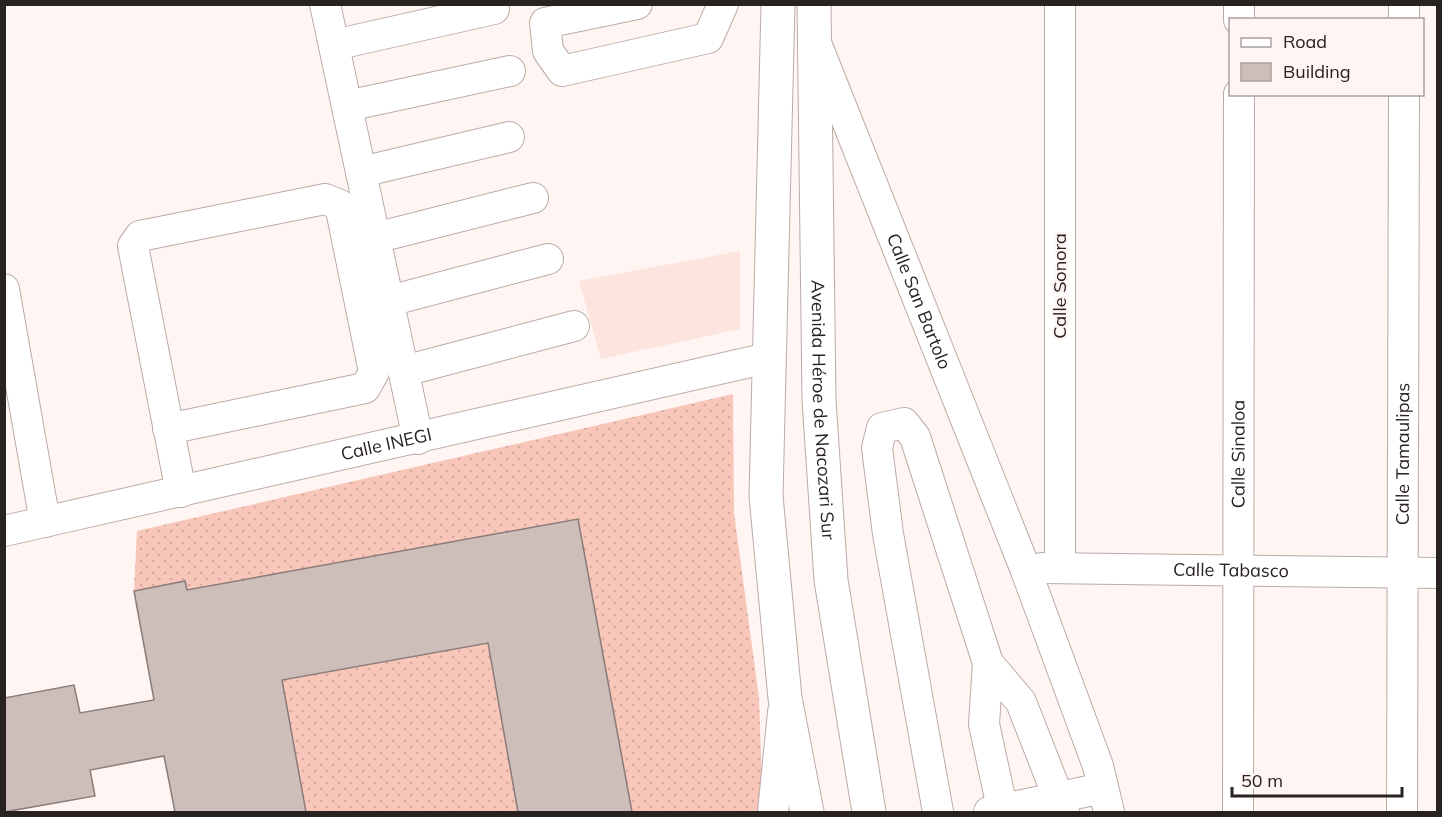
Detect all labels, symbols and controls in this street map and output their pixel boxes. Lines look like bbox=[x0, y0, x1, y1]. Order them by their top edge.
legend bbox=[1229, 18, 1424, 96]
text: Road bbox=[1283, 30, 1327, 53]
text: Building bbox=[1283, 60, 1351, 83]
street label: Calle San Bartolo bbox=[882, 230, 957, 372]
street label: Calle Sonora bbox=[1048, 233, 1071, 339]
street label: Avenida Héroe de Nacozari Sur bbox=[806, 280, 840, 541]
street label: Calle Tamaulipas bbox=[1391, 383, 1414, 525]
street label: Calle Sinaloa bbox=[1226, 400, 1250, 508]
street label: Calle INEGI bbox=[339, 423, 434, 465]
street label: Calle Tabasco bbox=[1173, 558, 1289, 582]
scale bar bbox=[1232, 760, 1402, 798]
text: 50 m bbox=[1241, 769, 1283, 792]

